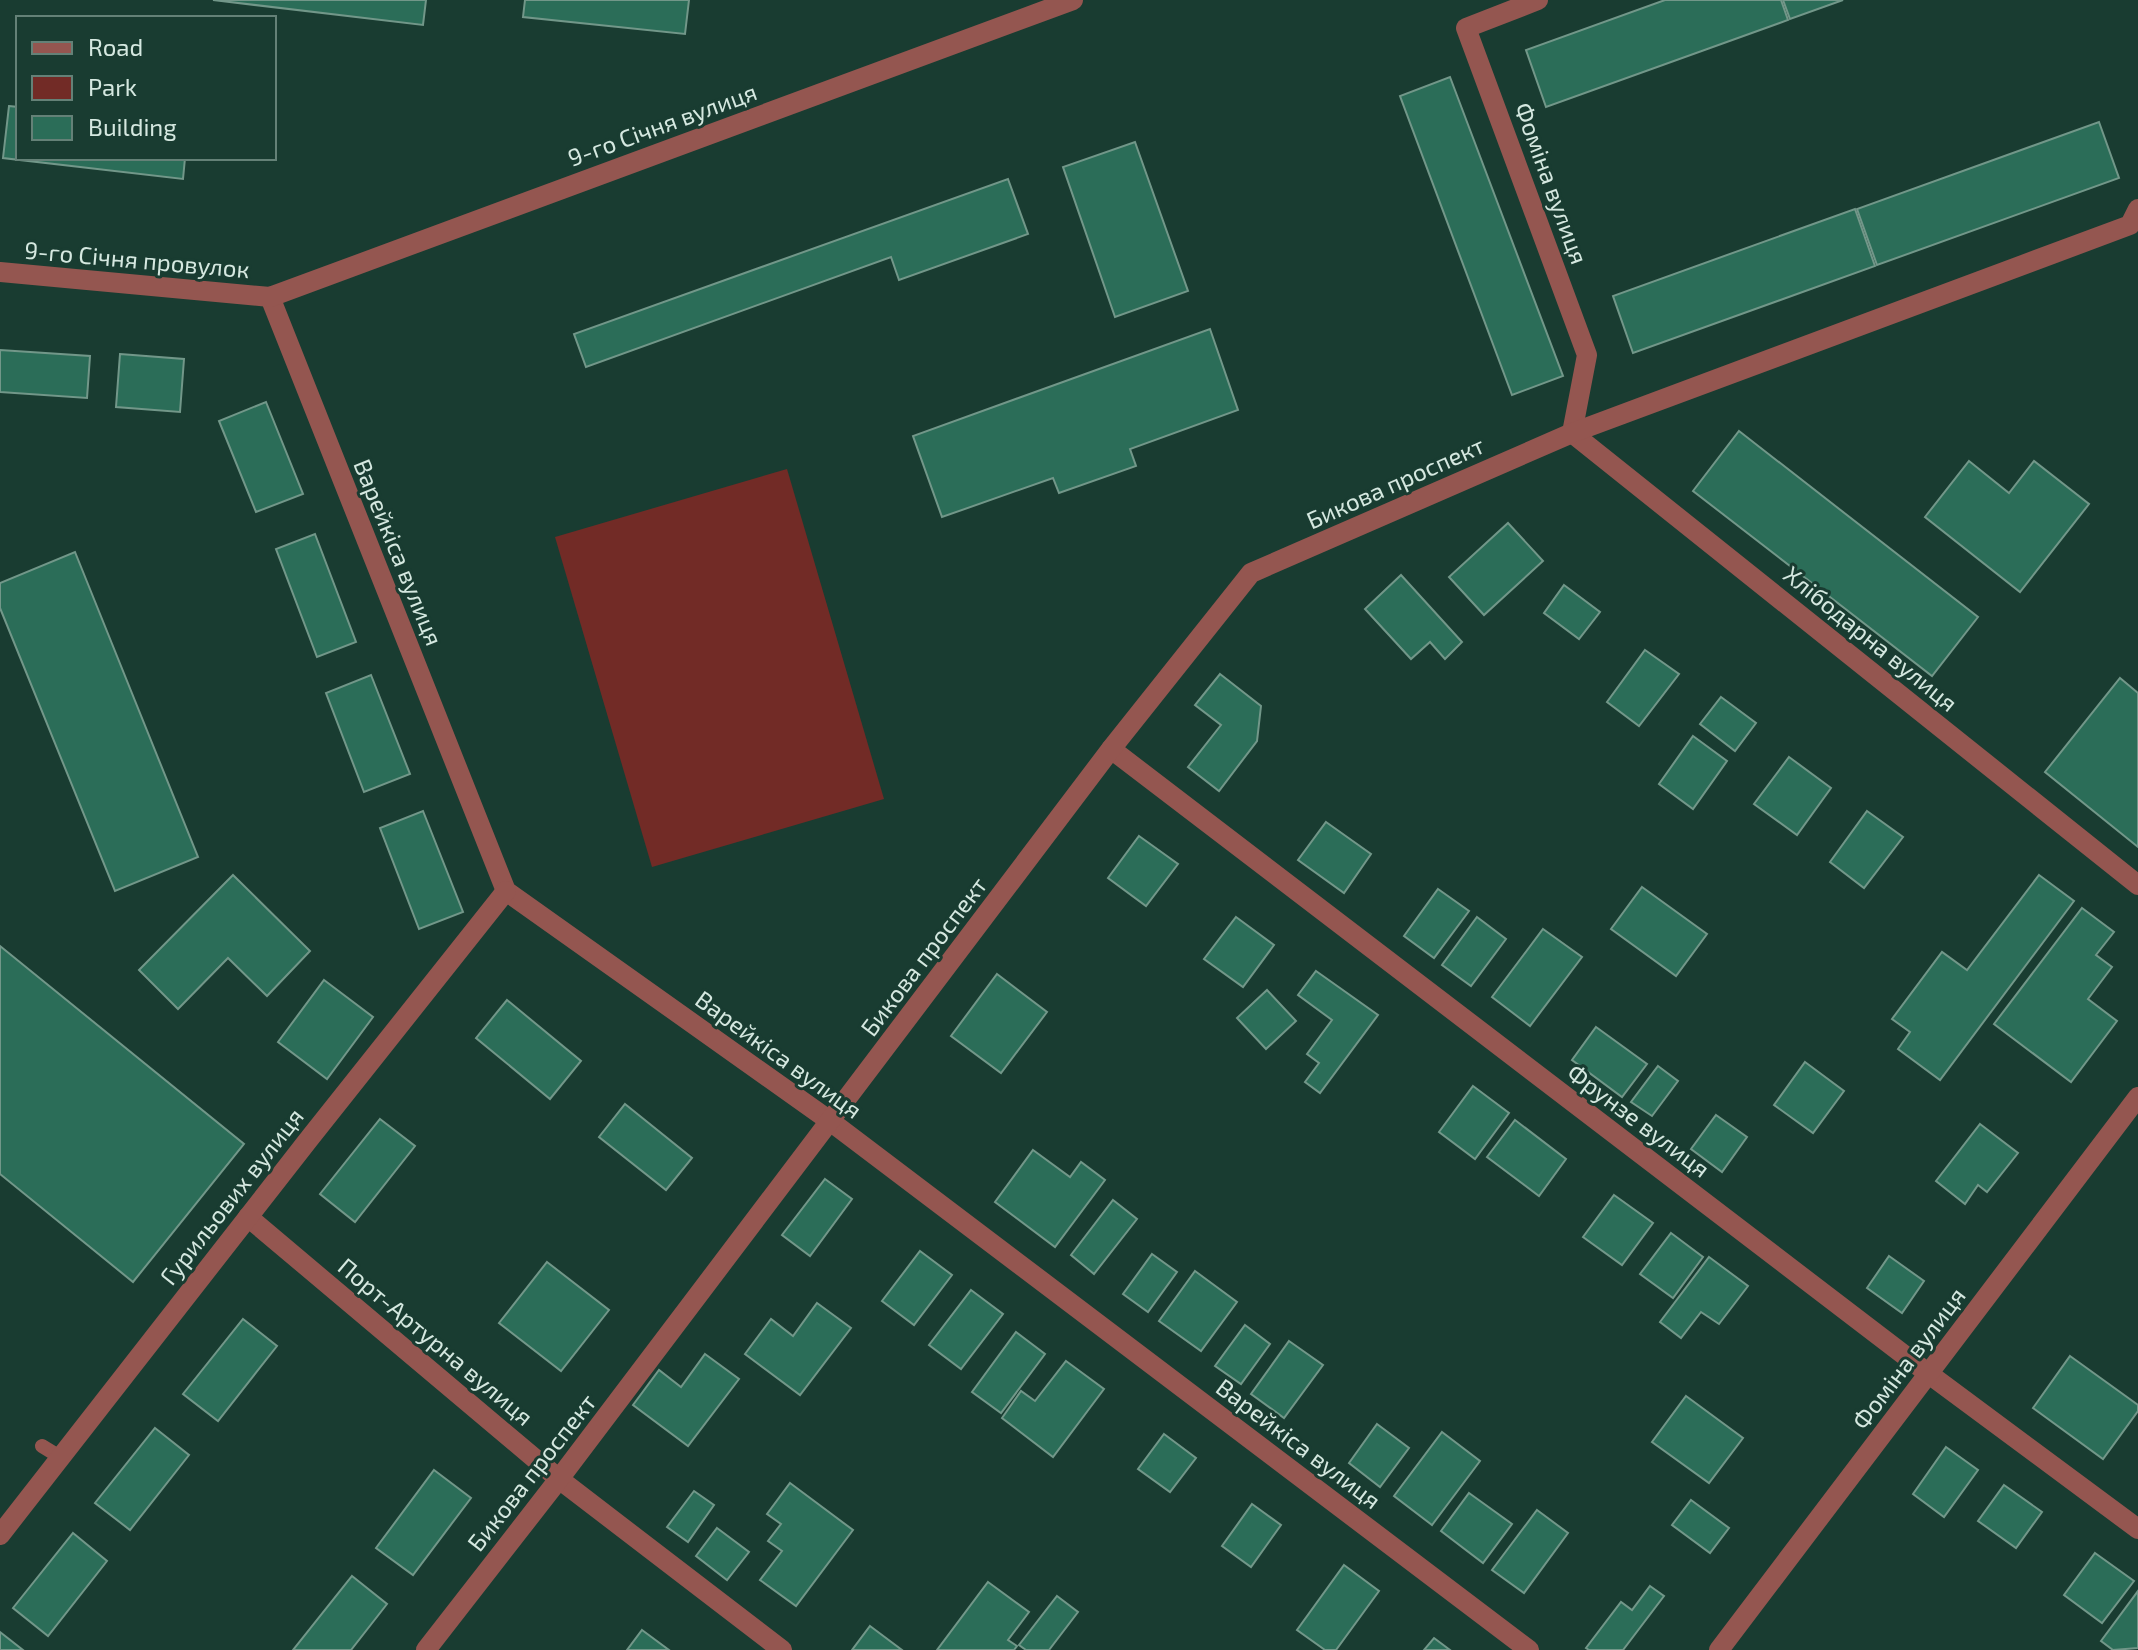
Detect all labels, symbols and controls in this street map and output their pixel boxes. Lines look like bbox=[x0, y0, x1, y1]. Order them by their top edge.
legend bbox=[16, 16, 276, 160]
text: Road bbox=[88, 32, 143, 61]
text: Park bbox=[88, 72, 137, 101]
street label: 9-го Січня вулиця bbox=[563, 76, 761, 173]
street label: Фоміна вулиця bbox=[1508, 98, 1595, 268]
text: Building bbox=[88, 112, 177, 141]
street label: 9-го Січня провулок bbox=[23, 235, 251, 284]
street label: Бикова проспект bbox=[1302, 430, 1489, 534]
street label: Варейкіса вулиця bbox=[347, 455, 450, 650]
street label: Хлібодарна вулиця bbox=[1778, 559, 1964, 718]
street label: Бикова проспект bbox=[854, 871, 992, 1041]
street label: Варейкіса вулиця bbox=[690, 984, 868, 1125]
street label: Фрунзе вулиця bbox=[1562, 1057, 1716, 1184]
street label: Гурильових вулиця bbox=[153, 1102, 310, 1291]
street label: Порт-Артурна вулиця bbox=[332, 1251, 539, 1432]
street label: Фоміна вулиця bbox=[1845, 1281, 1972, 1435]
street label: Варейкіса вулиця bbox=[1210, 1372, 1387, 1515]
street label: Бикова проспект bbox=[461, 1387, 602, 1556]

